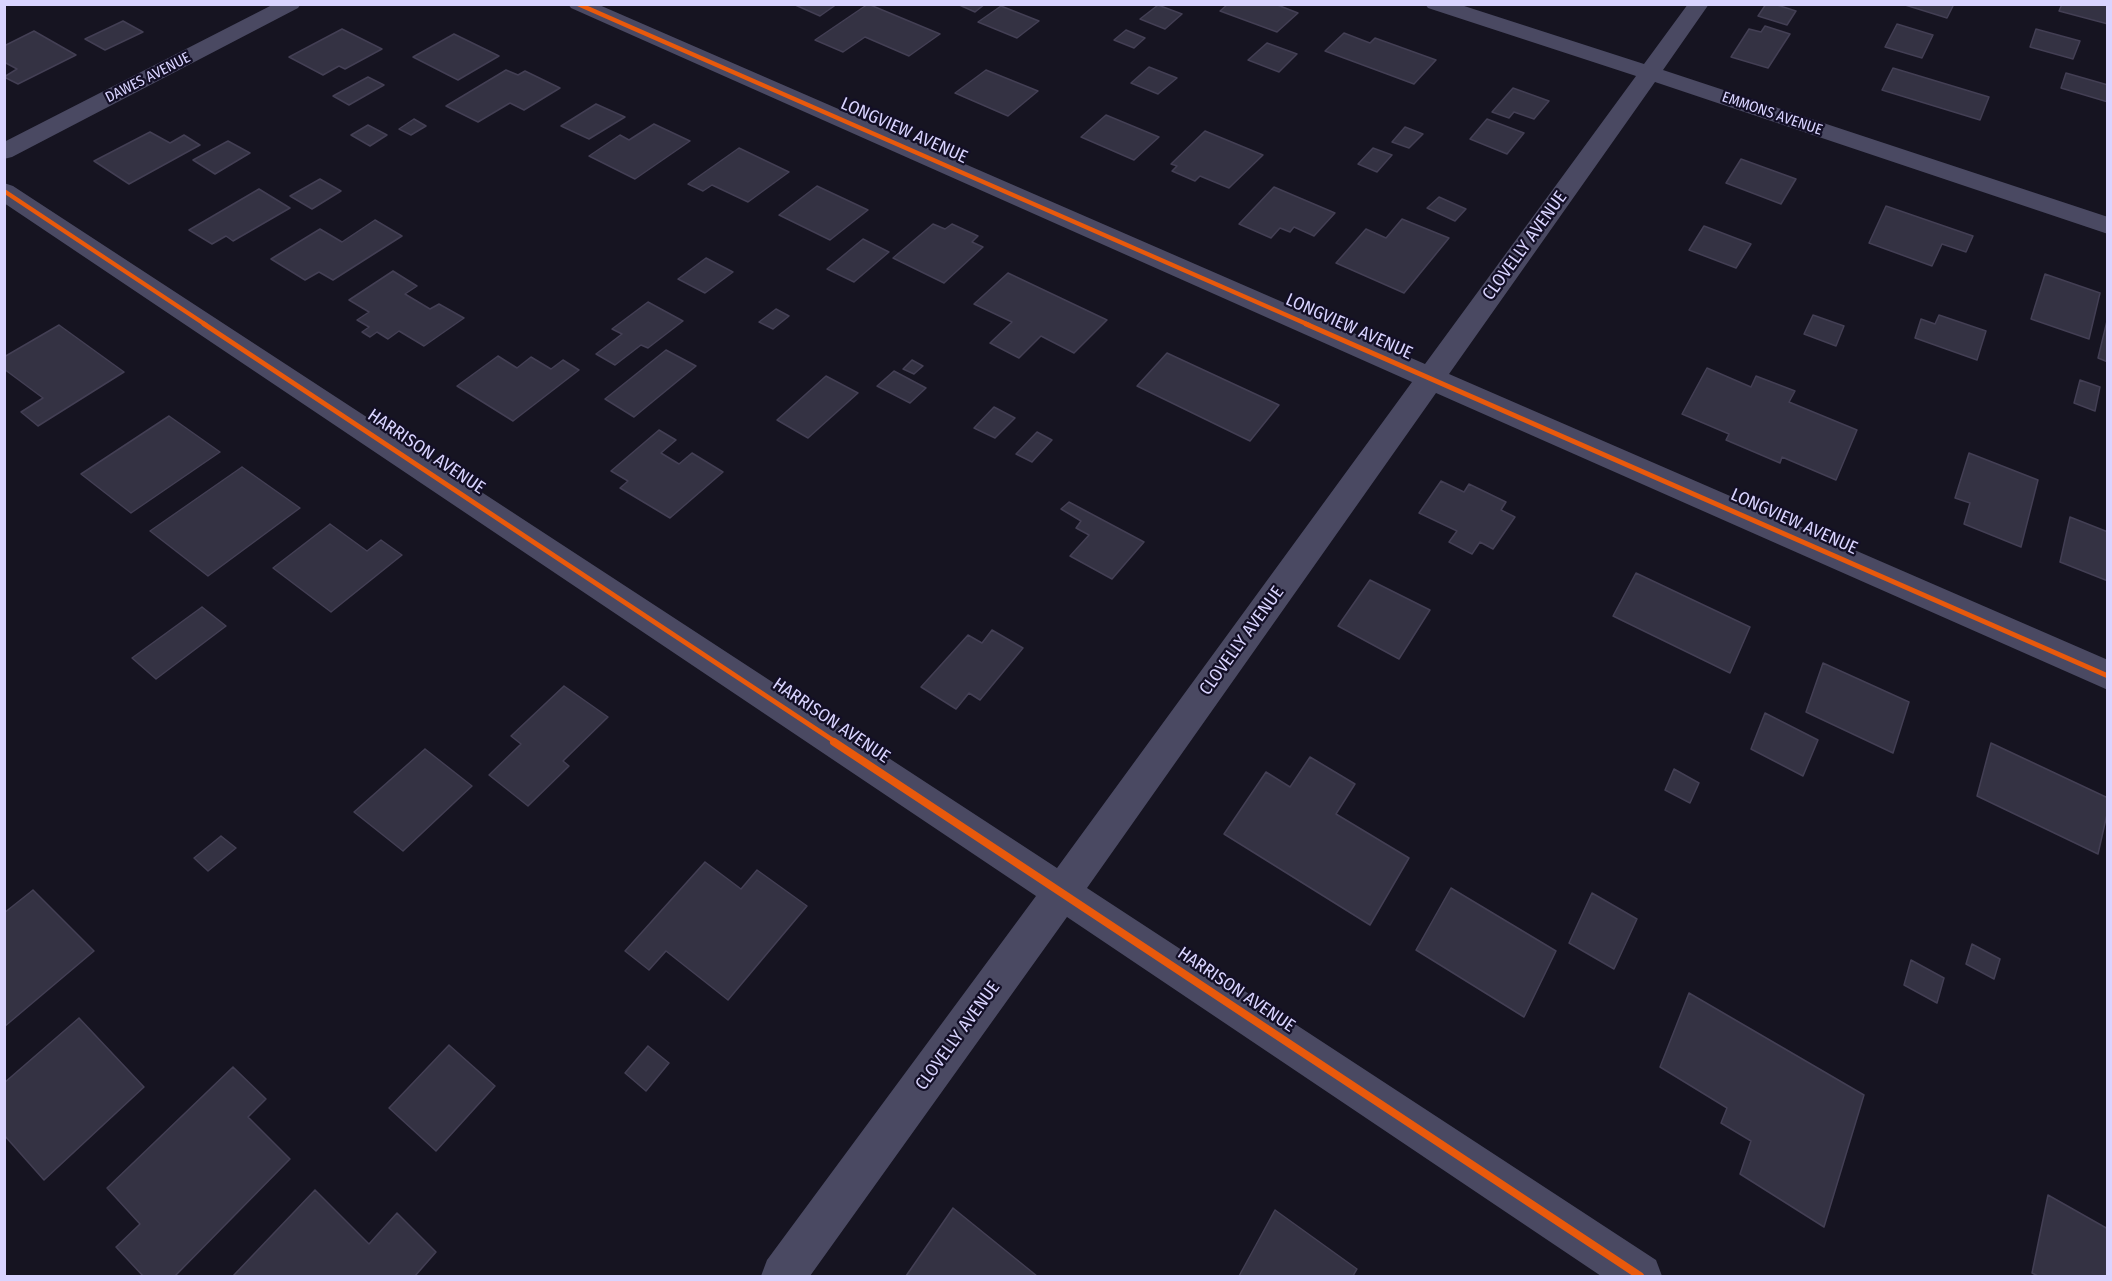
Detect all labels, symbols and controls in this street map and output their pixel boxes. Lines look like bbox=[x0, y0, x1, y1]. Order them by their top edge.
street label: DAWES AVENUE bbox=[103, 49, 193, 107]
street label: EMMONS AVENUE bbox=[1719, 88, 1825, 140]
street label: LONGVIEW AVENUE bbox=[837, 93, 971, 169]
street label: CLOVELLY AVENUE bbox=[1478, 187, 1572, 305]
street label: LONGVIEW AVENUE bbox=[1282, 289, 1416, 365]
street label: HARRISON AVENUE bbox=[363, 405, 489, 499]
street label: LONGVIEW AVENUE bbox=[1727, 484, 1861, 560]
street label: CLOVELLY AVENUE bbox=[1195, 582, 1289, 700]
street label: HARRISON AVENUE bbox=[768, 674, 894, 768]
street label: HARRISON AVENUE bbox=[1173, 943, 1299, 1037]
street label: CLOVELLY AVENUE bbox=[911, 977, 1005, 1095]

